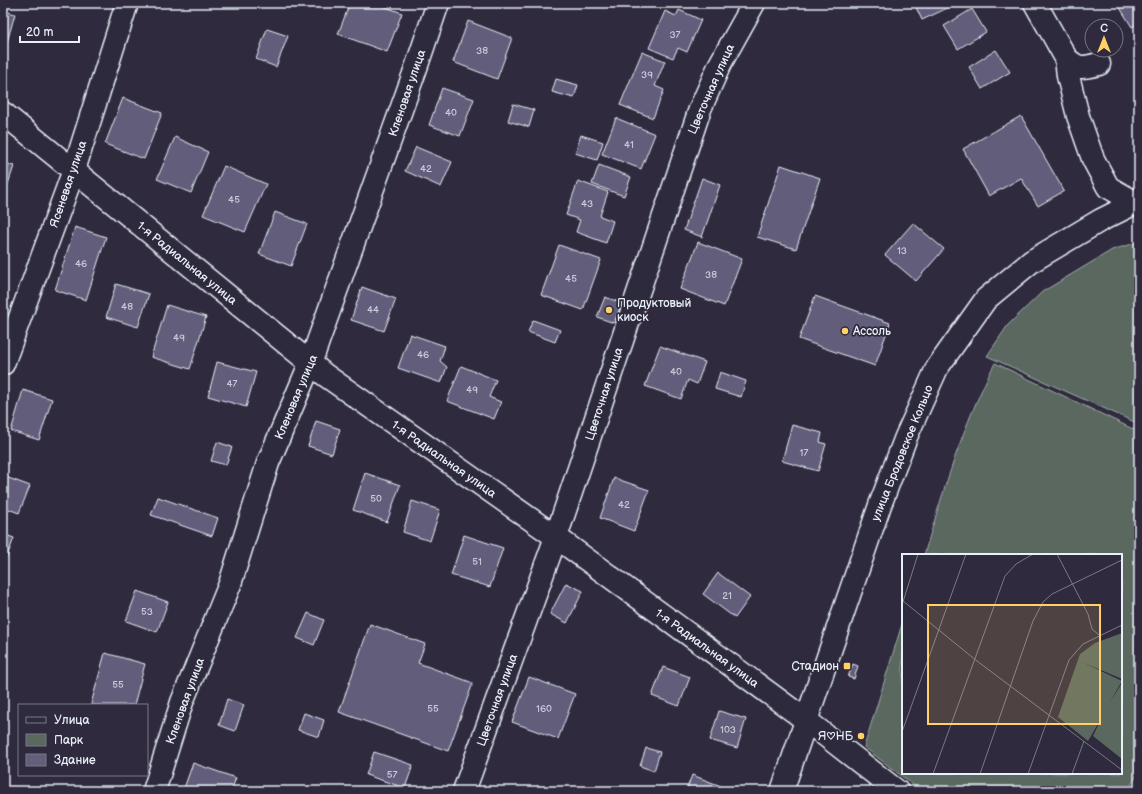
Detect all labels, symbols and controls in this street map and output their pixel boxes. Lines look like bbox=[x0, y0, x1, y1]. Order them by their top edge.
scale bar bbox=[20, 18, 79, 44]
north arrow bbox=[1084, 18, 1124, 58]
text: С bbox=[1100, 22, 1108, 35]
text: 20 m bbox=[26, 25, 53, 40]
house number: 37 bbox=[669, 29, 681, 41]
street label: Цветочная улица bbox=[685, 42, 738, 137]
house number: 38 bbox=[476, 45, 488, 57]
street label: Кленовая улица bbox=[386, 48, 429, 139]
house number: 39 bbox=[641, 69, 653, 81]
house number: 40 bbox=[445, 107, 457, 119]
street label: Ясеневая улица bbox=[47, 139, 90, 230]
house number: 41 bbox=[624, 139, 634, 151]
house number: 42 bbox=[420, 163, 432, 175]
house number: 45 bbox=[228, 194, 240, 206]
house number: 43 bbox=[581, 198, 593, 210]
street label: 1-я Радиальная улица bbox=[134, 218, 240, 308]
house number: 13 bbox=[897, 245, 907, 257]
house number: 46 bbox=[75, 258, 87, 270]
house number: 38 bbox=[705, 269, 717, 281]
house number: 45 bbox=[565, 273, 577, 285]
place label: Продуктовый киоск bbox=[617, 296, 691, 325]
house number: 48 bbox=[121, 301, 133, 313]
house number: 44 bbox=[367, 304, 379, 316]
marker: Продуктовый киоск bbox=[604, 305, 614, 315]
place label: Ассоль bbox=[852, 324, 891, 339]
marker: Ассоль bbox=[840, 326, 850, 336]
house number: 49 bbox=[173, 332, 185, 344]
street label: Цветочная улица bbox=[582, 346, 627, 443]
house number: 46 bbox=[417, 349, 429, 361]
street label: Кленовая улица bbox=[272, 352, 321, 442]
house number: 40 bbox=[670, 366, 682, 378]
house number: 47 bbox=[226, 378, 238, 390]
street label: улица Бродовское Кольцо bbox=[868, 383, 937, 523]
house number: 49 bbox=[466, 384, 478, 396]
street label: 1-я Радиальная улица bbox=[388, 418, 499, 501]
house number: 17 bbox=[800, 447, 808, 459]
house number: 50 bbox=[370, 493, 382, 505]
house number: 42 bbox=[618, 499, 630, 511]
inset map bbox=[902, 554, 1122, 774]
house number: 51 bbox=[472, 556, 482, 568]
house number: 21 bbox=[722, 590, 732, 602]
house number: 53 bbox=[141, 606, 153, 618]
street label: 1-я Радиальная улица bbox=[652, 606, 761, 691]
street label: Цветочная улица bbox=[474, 652, 521, 748]
street label: Кленовая улица bbox=[163, 656, 208, 746]
place label: Стадион bbox=[791, 659, 839, 674]
marker: Стадион bbox=[842, 661, 852, 671]
house number: 55 bbox=[112, 679, 124, 691]
house number: 55 bbox=[427, 703, 439, 715]
house number: 160 bbox=[536, 703, 552, 715]
legend bbox=[18, 704, 148, 776]
text: Улица bbox=[54, 713, 90, 728]
house number: 103 bbox=[720, 724, 736, 736]
place label: Я♥НБ bbox=[818, 729, 854, 744]
marker: Я♥НБ bbox=[856, 731, 866, 741]
text: Парк bbox=[54, 733, 84, 748]
text: Здание bbox=[54, 753, 96, 768]
house number: 57 bbox=[387, 769, 397, 781]

